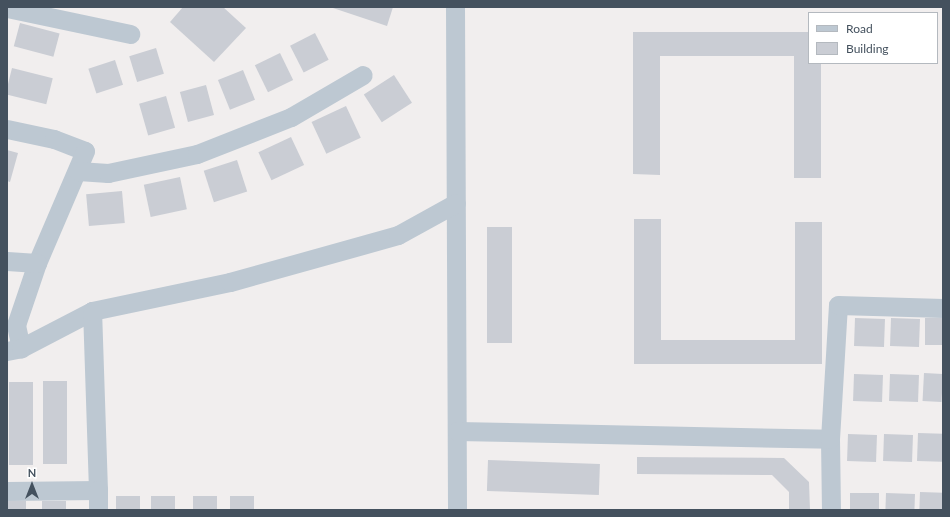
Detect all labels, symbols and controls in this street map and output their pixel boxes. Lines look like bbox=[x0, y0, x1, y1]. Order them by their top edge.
legend bbox=[808, 12, 938, 64]
text: Road bbox=[846, 21, 873, 36]
text: Building bbox=[846, 41, 889, 56]
north arrow bbox=[12, 465, 52, 505]
text: N bbox=[28, 466, 36, 479]

